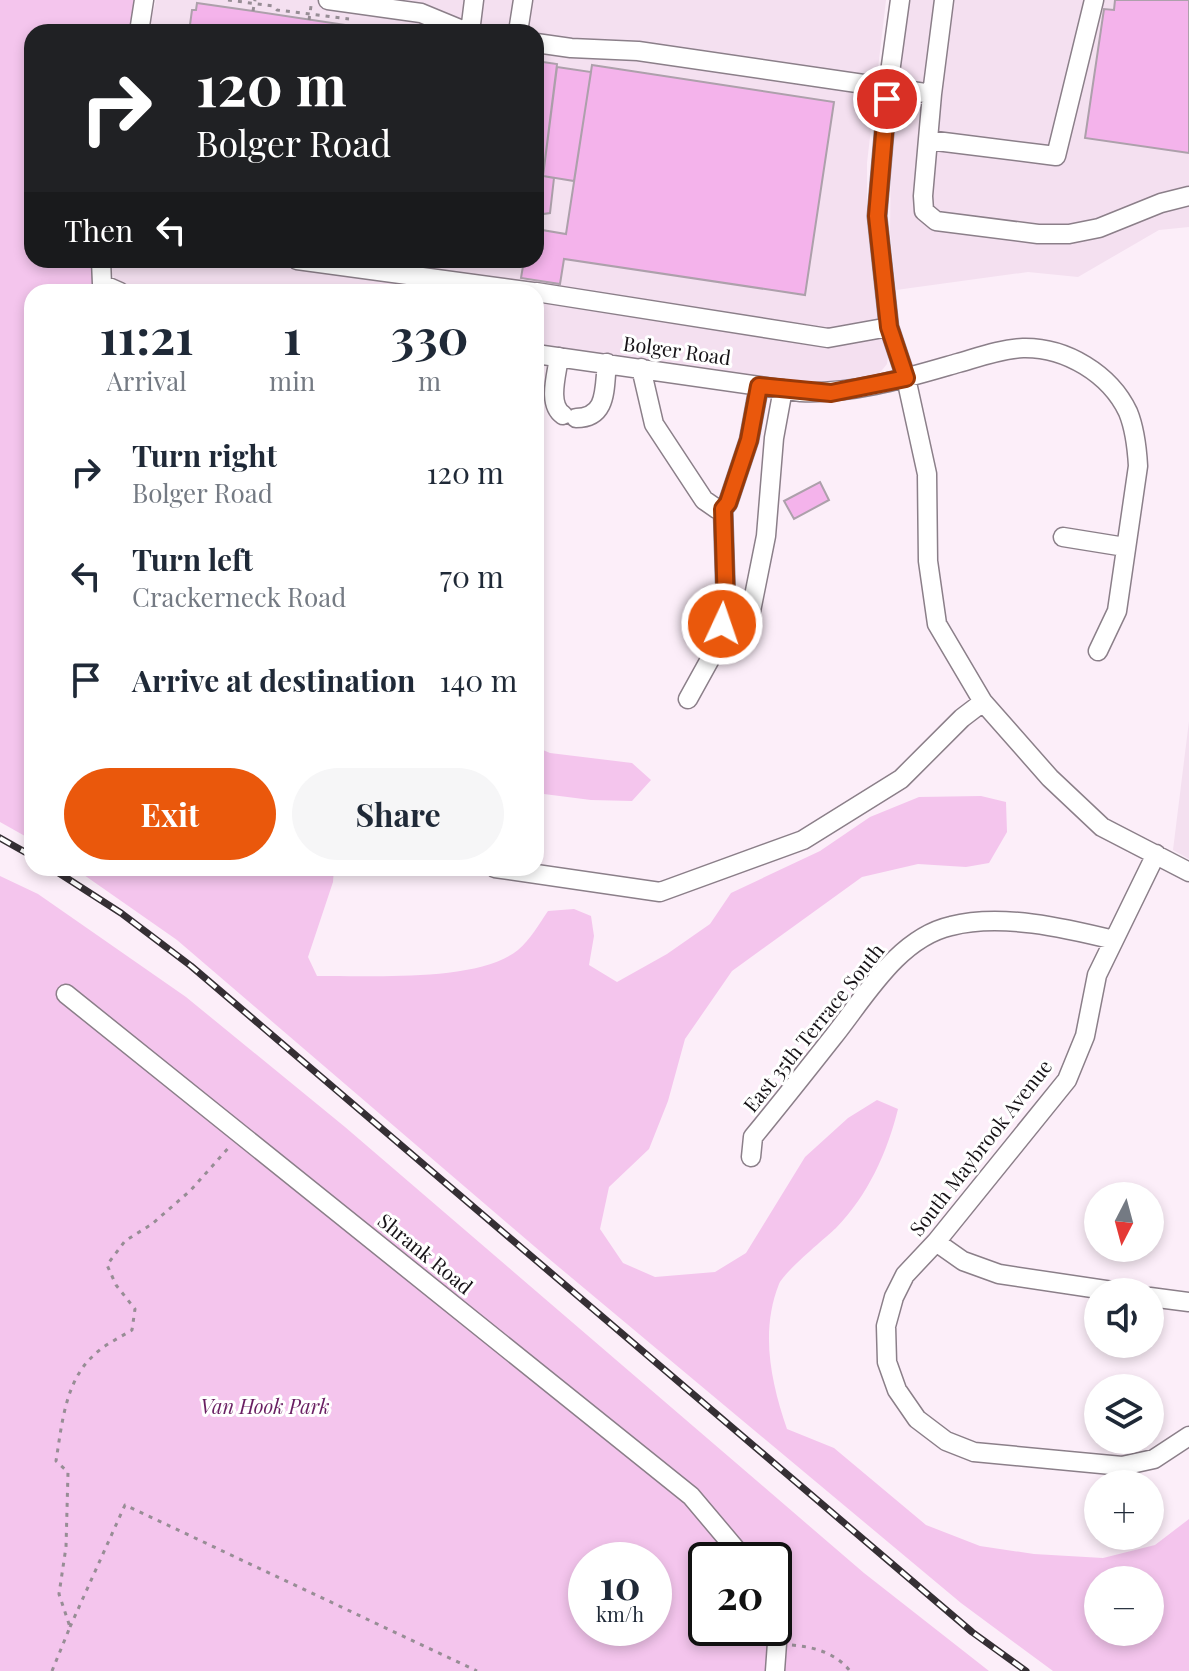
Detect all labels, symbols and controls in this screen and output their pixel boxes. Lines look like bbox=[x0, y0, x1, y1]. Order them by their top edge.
text: 120 m bbox=[196, 46, 347, 121]
icon: right bbox=[64, 56, 168, 160]
pin bbox=[853, 65, 921, 133]
icon: arrive bbox=[865, 77, 909, 121]
text: Bolger Road bbox=[196, 118, 391, 166]
icon: left bbox=[149, 208, 193, 252]
text: Then bbox=[64, 210, 133, 250]
text: 11:21 bbox=[99, 303, 194, 367]
text: 1 bbox=[283, 303, 301, 367]
text: 330 bbox=[391, 303, 469, 367]
street label: Bolger Road bbox=[622, 329, 733, 370]
text: Arrival bbox=[106, 363, 187, 398]
text: min bbox=[269, 363, 315, 398]
text: m bbox=[418, 363, 441, 398]
text: Turn right bbox=[132, 435, 277, 475]
icon: right bbox=[64, 450, 108, 494]
text: 120 m bbox=[426, 452, 504, 492]
text: Bolger Road bbox=[132, 475, 273, 510]
text: Turn left bbox=[132, 539, 253, 579]
icon: left bbox=[64, 554, 108, 598]
text: 70 m bbox=[440, 556, 504, 596]
text: Crackerneck Road bbox=[132, 579, 346, 614]
position arrow bbox=[680, 582, 764, 666]
icon: arrive bbox=[64, 658, 108, 702]
text: Arrive at destination bbox=[132, 660, 415, 700]
text: 140 m bbox=[439, 660, 517, 700]
button: Exit bbox=[64, 768, 276, 860]
button: Share bbox=[292, 768, 504, 860]
street label: East 35th Terrace South bbox=[736, 937, 890, 1117]
street label: South Maybrook Avenue bbox=[902, 1053, 1057, 1241]
north arrow bbox=[1084, 1182, 1164, 1262]
map controls bbox=[1084, 1182, 1164, 1646]
street label: Shrank Road bbox=[373, 1206, 479, 1300]
button: sound bbox=[1084, 1278, 1164, 1358]
button: layers bbox=[1084, 1374, 1164, 1454]
park label: Van Hook Park bbox=[200, 1392, 330, 1419]
button: + bbox=[1084, 1470, 1164, 1550]
speed limit sign: 20 bbox=[688, 1542, 792, 1646]
text: 10 bbox=[599, 1557, 641, 1610]
button: − bbox=[1084, 1566, 1164, 1646]
text: km/h bbox=[596, 1600, 644, 1627]

